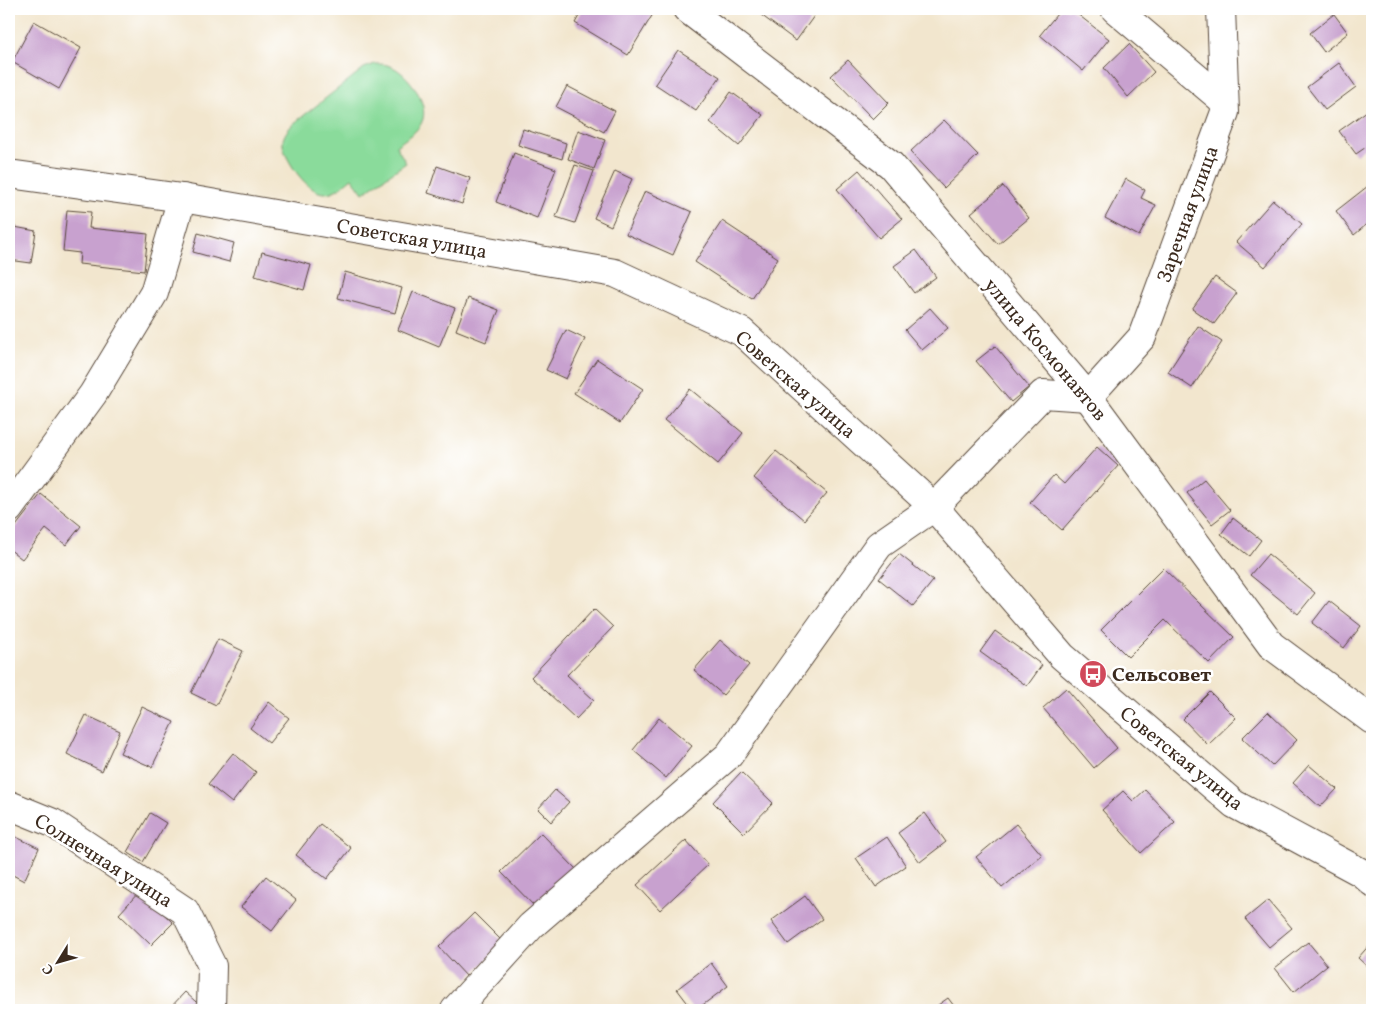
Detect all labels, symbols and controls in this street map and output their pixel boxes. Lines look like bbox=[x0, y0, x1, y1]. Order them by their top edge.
street label: Заречная улица bbox=[1151, 142, 1227, 287]
street label: Советская улица bbox=[334, 213, 489, 267]
street label: улица Космонавтов bbox=[976, 273, 1113, 428]
street label: Советская улица bbox=[728, 325, 861, 446]
bus stop icon: Сельсовет bbox=[1078, 659, 1108, 689]
place label: Сельсовет bbox=[1112, 662, 1211, 690]
street label: Советская улица bbox=[1113, 701, 1249, 818]
street label: Солнечная улица bbox=[28, 808, 178, 916]
north arrow bbox=[32, 936, 82, 986]
text: С bbox=[39, 960, 59, 978]

